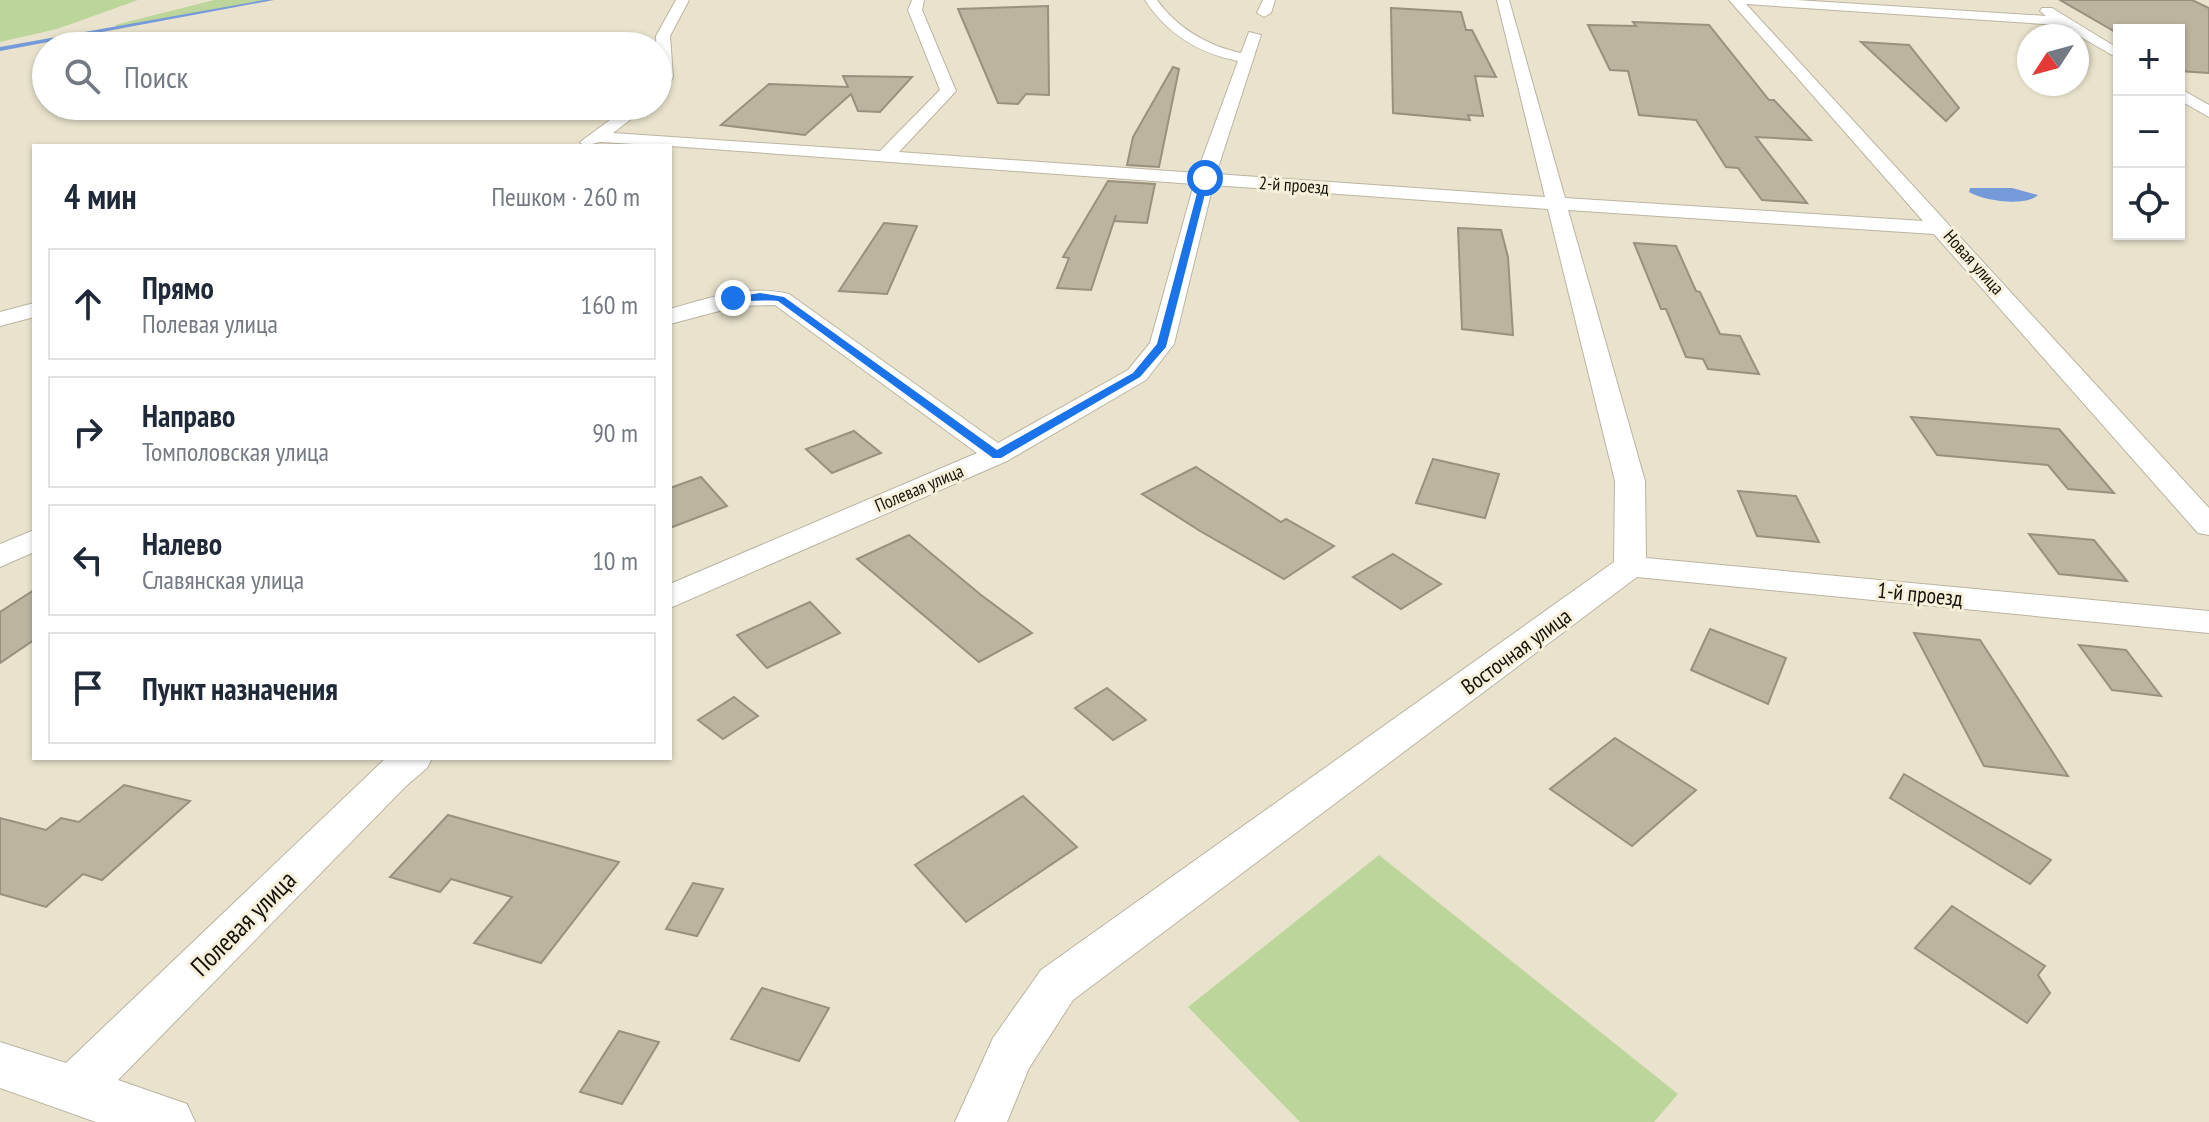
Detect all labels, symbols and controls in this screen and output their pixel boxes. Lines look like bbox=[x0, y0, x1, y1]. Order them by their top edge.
north arrow bbox=[2017, 24, 2089, 96]
map controls bbox=[2113, 24, 2185, 240]
button: + bbox=[2113, 24, 2185, 96]
search box bbox=[32, 32, 672, 120]
icon: search bbox=[60, 54, 104, 98]
text: Поиск bbox=[124, 57, 188, 96]
button: − bbox=[2113, 96, 2185, 168]
route start bbox=[1187, 160, 1223, 196]
button: locate bbox=[2113, 168, 2185, 240]
street label: 2-й проезд bbox=[1258, 171, 1330, 199]
text: 4 мин bbox=[64, 174, 137, 218]
text: Пешком · 260 m bbox=[491, 180, 640, 213]
street label: Новая улица bbox=[1939, 225, 2009, 299]
text: Прямо bbox=[142, 268, 214, 307]
route end bbox=[715, 280, 751, 316]
icon: ahead bbox=[66, 282, 110, 326]
text: 160 m bbox=[580, 288, 638, 321]
text: Полевая улица bbox=[142, 307, 278, 340]
text: Направо bbox=[142, 396, 235, 435]
icon: right bbox=[66, 410, 110, 454]
text: 90 m bbox=[592, 416, 638, 449]
text: Томполовская улица bbox=[142, 435, 329, 468]
street label: Полевая улица bbox=[871, 459, 967, 517]
text: Налево bbox=[142, 524, 222, 563]
icon: left bbox=[66, 538, 110, 582]
text: 10 m bbox=[592, 544, 638, 577]
text: Славянская улица bbox=[142, 563, 304, 596]
street label: 1-й проезд bbox=[1876, 576, 1964, 612]
street label: Восточная улица bbox=[1456, 602, 1576, 700]
icon: arrive bbox=[66, 666, 110, 710]
text: Пункт назначения bbox=[142, 669, 338, 708]
street label: Полевая улица bbox=[183, 863, 303, 983]

